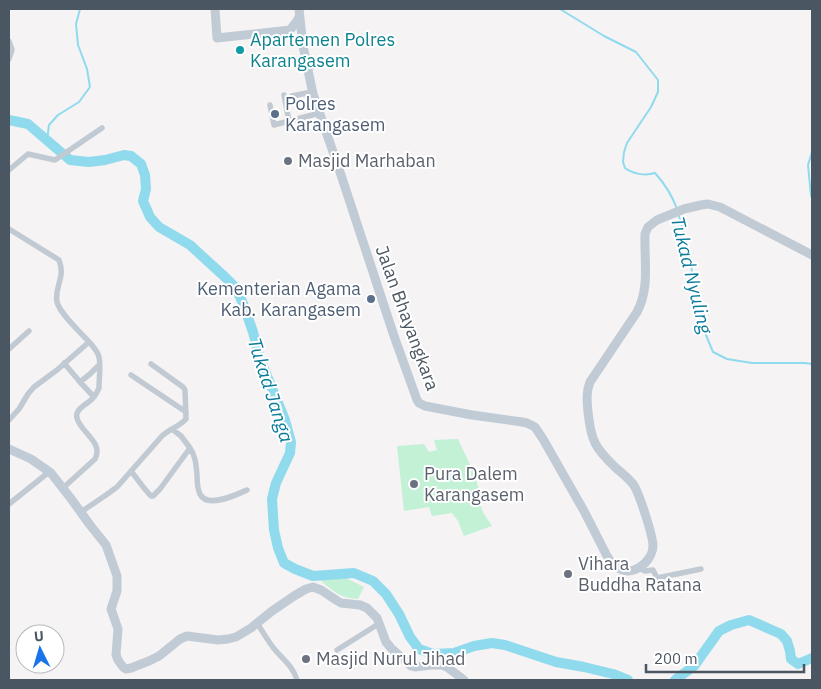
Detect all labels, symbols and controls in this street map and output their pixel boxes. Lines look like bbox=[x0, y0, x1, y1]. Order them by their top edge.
place label: Apartemen Polres Karangasem bbox=[250, 28, 395, 72]
marker: Apartemen Polres Karangasem bbox=[234, 44, 246, 56]
place label: Polres Karangasem bbox=[285, 92, 386, 136]
marker: Polres Karangasem bbox=[269, 108, 281, 120]
place label: Masjid Marhaban bbox=[298, 149, 436, 172]
marker: Masjid Marhaban bbox=[282, 155, 294, 167]
water label: Tukad Nyuling bbox=[666, 214, 718, 337]
street label: Jalan Bhayangkara bbox=[371, 242, 444, 394]
place label: Kementerian Agama Kab. Karangasem bbox=[197, 277, 361, 321]
marker: Kementerian Agama Kab. Karangasem bbox=[365, 293, 377, 305]
water label: Tukad Janga bbox=[243, 335, 299, 445]
place label: Pura Dalem Karangasem bbox=[424, 462, 525, 506]
marker: Pura Dalem Karangasem bbox=[408, 478, 420, 490]
place label: Vihara Buddha Ratana bbox=[578, 552, 702, 596]
marker: Vihara Buddha Ratana bbox=[562, 568, 574, 580]
north arrow bbox=[15, 624, 65, 674]
text: U bbox=[33, 627, 44, 645]
scale bar bbox=[646, 642, 804, 674]
place label: Masjid Nurul Jihad bbox=[316, 647, 466, 670]
text: 200 m bbox=[654, 649, 698, 668]
marker: Masjid Nurul Jihad bbox=[300, 653, 312, 665]

